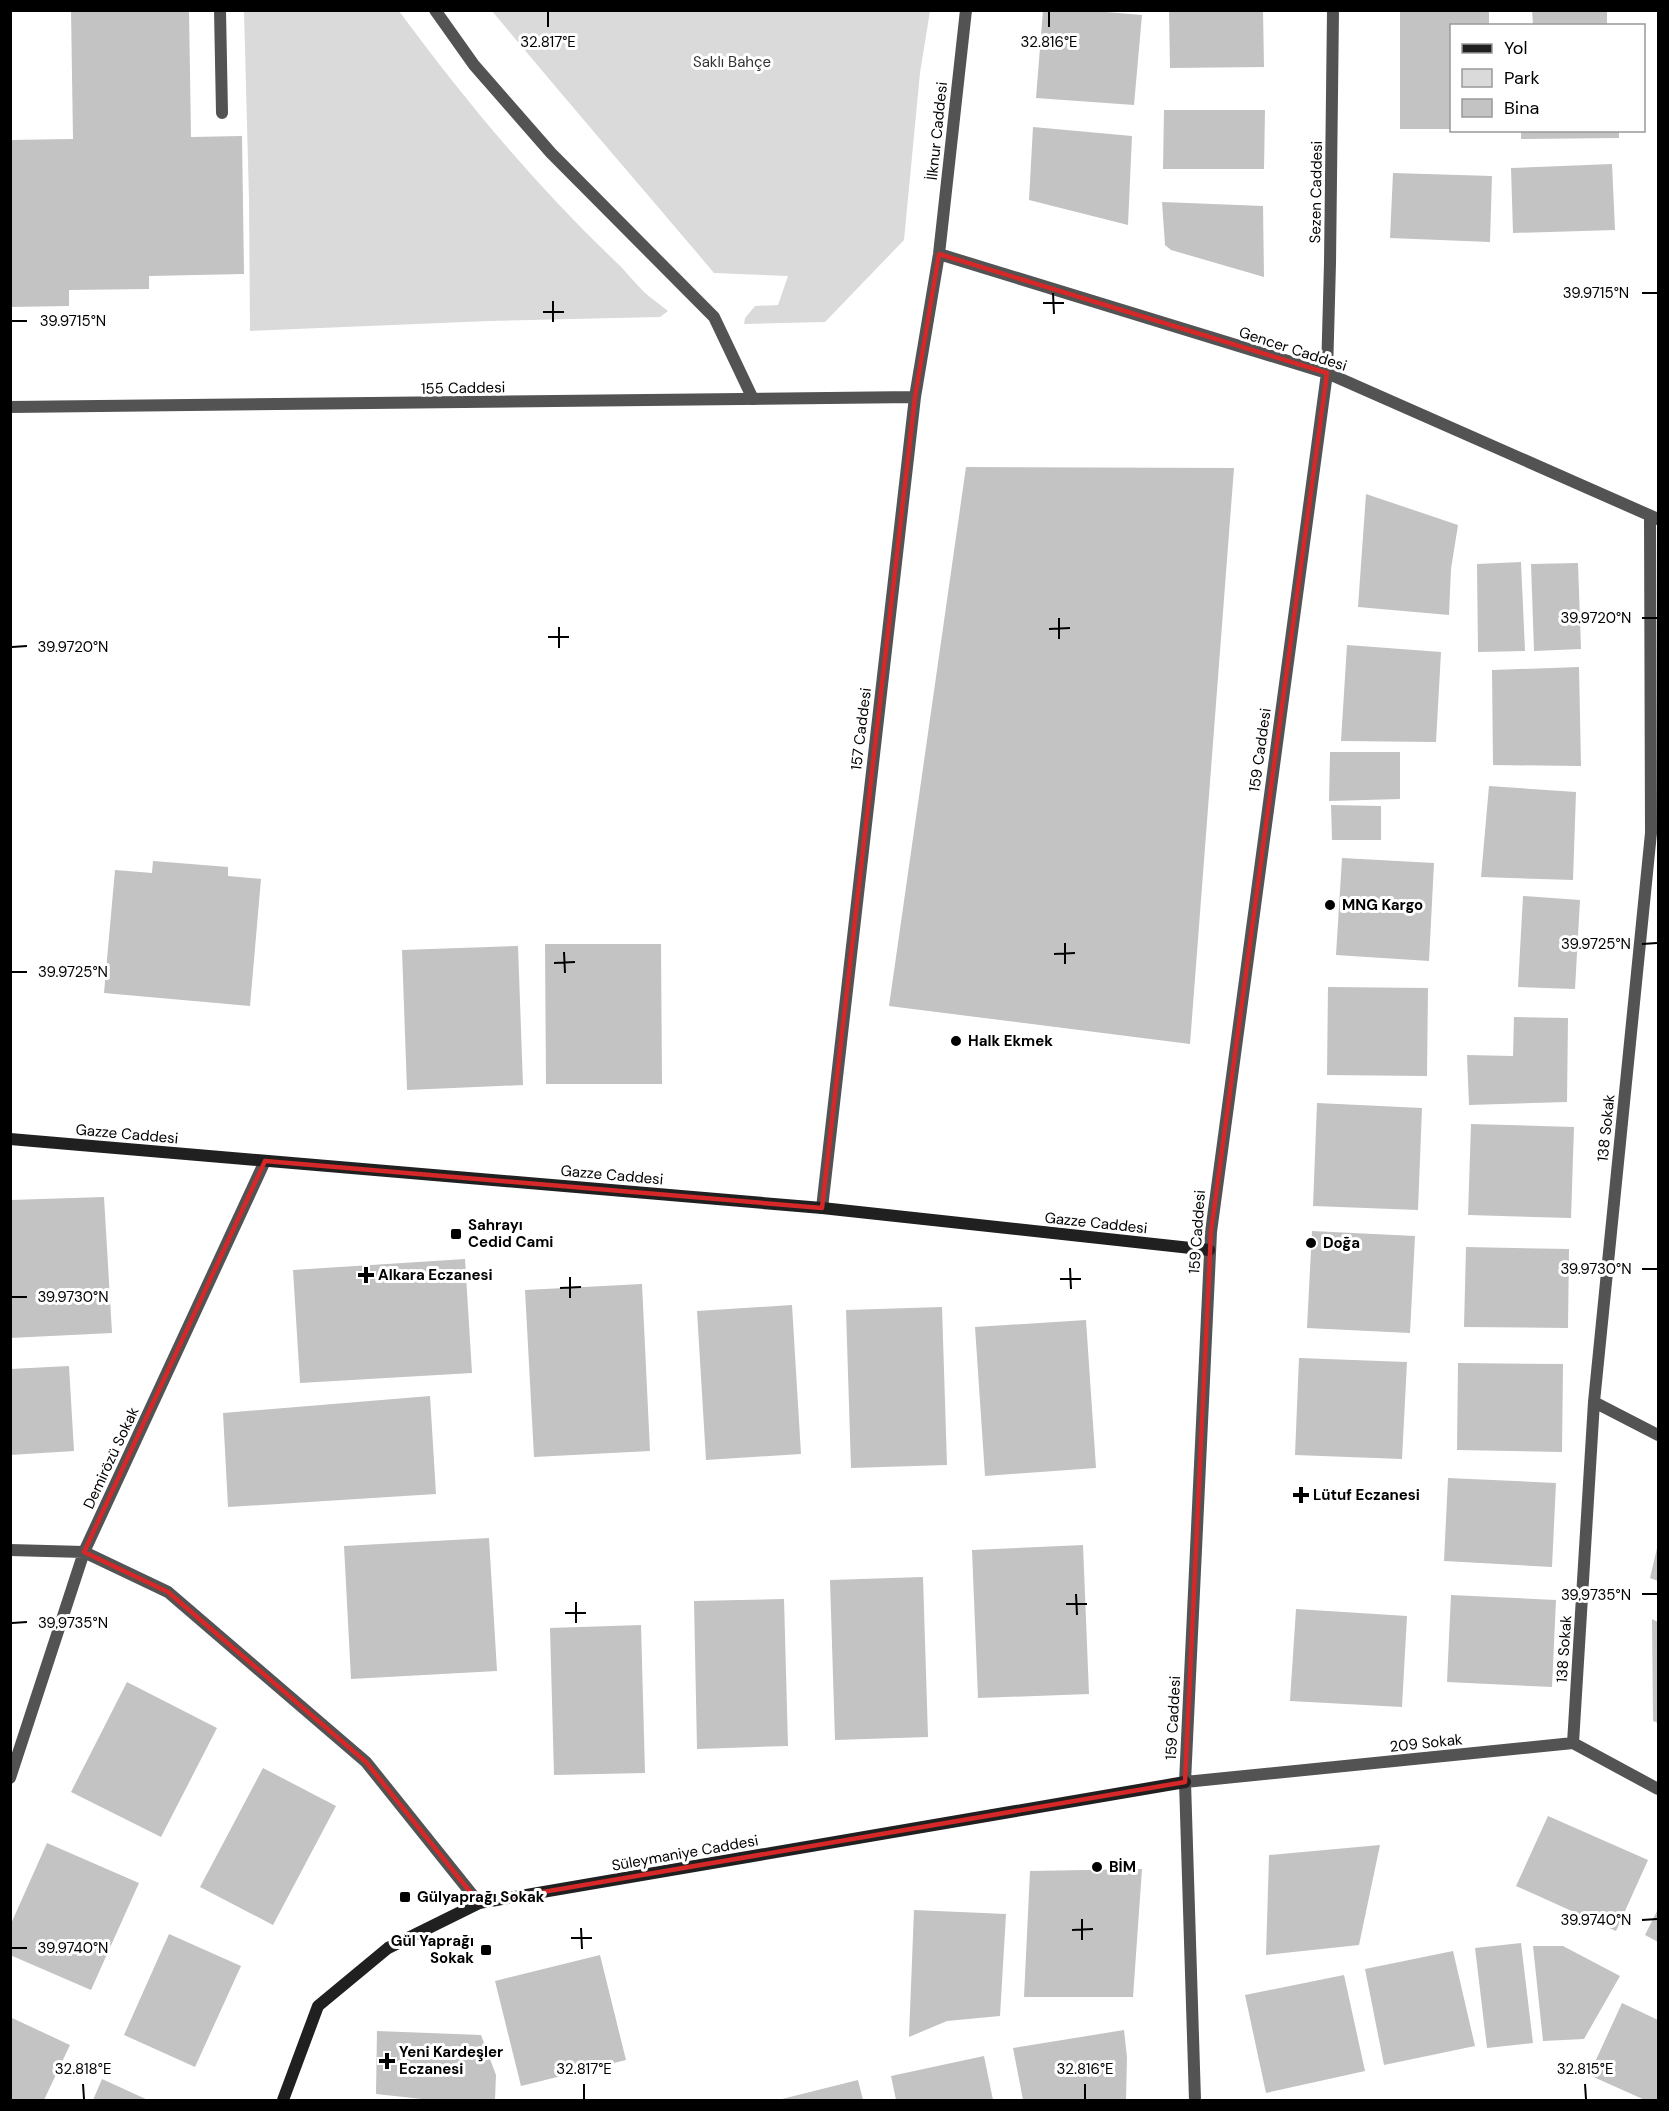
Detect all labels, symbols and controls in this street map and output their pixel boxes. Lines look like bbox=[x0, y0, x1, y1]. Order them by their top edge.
legend bbox=[1450, 24, 1645, 132]
text: 32.817°E bbox=[520, 32, 576, 52]
text: 32.816°E bbox=[1020, 32, 1078, 52]
text: Yol bbox=[1504, 36, 1528, 60]
park label: Saklı Bahçe bbox=[693, 52, 771, 72]
text: Park bbox=[1504, 66, 1540, 90]
street label: İlknur Caddesi bbox=[922, 81, 952, 181]
text: Bina bbox=[1504, 96, 1539, 120]
street label: Sezen Caddesi bbox=[1305, 141, 1327, 243]
text: 39.9715°N bbox=[1563, 283, 1629, 303]
text: 39.9715°N bbox=[40, 311, 106, 331]
street label: Gencer Caddesi bbox=[1236, 322, 1350, 376]
street label: 155 Caddesi bbox=[421, 377, 505, 399]
text: 39.9720°N bbox=[1561, 608, 1631, 628]
text: 39.9720°N bbox=[38, 637, 108, 657]
street label: 157 Caddesi bbox=[846, 687, 876, 771]
street label: 159 Caddesi bbox=[1244, 707, 1276, 793]
place label: MNG Kargo bbox=[1342, 895, 1423, 915]
marker: MNG Kargo bbox=[1323, 898, 1337, 912]
text: 39.9725°N bbox=[1561, 934, 1631, 954]
text: 39.9725°N bbox=[38, 962, 108, 982]
place label: Halk Ekmek bbox=[968, 1031, 1053, 1051]
marker: Halk Ekmek bbox=[949, 1034, 963, 1048]
street label: 138 Sokak bbox=[1593, 1093, 1620, 1163]
street label: Gazze Caddesi bbox=[75, 1120, 179, 1148]
street label: Gazze Caddesi bbox=[560, 1161, 664, 1189]
street label: 159 Caddesi bbox=[1184, 1189, 1210, 1275]
street label: Gazze Caddesi bbox=[1044, 1208, 1148, 1238]
place label: Sahrayı Cedid Cami bbox=[468, 1215, 553, 1252]
marker: Sahrayı Cedid Cami bbox=[449, 1227, 463, 1241]
place label: Doğa bbox=[1323, 1233, 1360, 1253]
marker: Doğa bbox=[1304, 1236, 1318, 1250]
text: 39.9730°N bbox=[1560, 1259, 1632, 1279]
place label: Alkara Eczanesi bbox=[378, 1265, 493, 1285]
marker: Alkara Eczanesi bbox=[359, 1268, 373, 1282]
text: 39.9730°N bbox=[37, 1287, 109, 1307]
street label: Demirözü Sokak bbox=[79, 1403, 144, 1512]
place label: Lütuf Eczanesi bbox=[1313, 1485, 1420, 1505]
marker: Lütuf Eczanesi bbox=[1294, 1488, 1308, 1502]
text: 39.9735°N bbox=[1561, 1585, 1631, 1605]
text: 39.9735°N bbox=[38, 1613, 108, 1633]
street label: 138 Sokak bbox=[1552, 1614, 1576, 1683]
street label: 159 Caddesi bbox=[1161, 1675, 1185, 1761]
street label: 209 Sokak bbox=[1389, 1729, 1464, 1757]
street label: Süleymaniye Caddesi bbox=[610, 1830, 760, 1876]
place label: BİM bbox=[1109, 1857, 1136, 1877]
marker: BİM bbox=[1090, 1860, 1104, 1874]
place label: Gülyaprağı Sokak bbox=[417, 1887, 545, 1907]
marker: Gülyaprağı Sokak bbox=[398, 1890, 412, 1904]
text: 39.9740°N bbox=[1561, 1910, 1631, 1930]
place label: Gül Yaprağı Sokak bbox=[391, 1931, 474, 1968]
text: 39.9740°N bbox=[38, 1938, 108, 1958]
marker: Gül Yaprağı Sokak bbox=[479, 1943, 493, 1957]
place label: Yeni Kardeşler Eczanesi bbox=[399, 2042, 503, 2079]
marker: Yeni Kardeşler Eczanesi bbox=[380, 2054, 394, 2068]
text: 32.818°E bbox=[55, 2059, 111, 2079]
text: 32.817°E bbox=[556, 2059, 612, 2079]
text: 32.816°E bbox=[1056, 2059, 1114, 2079]
text: 32.815°E bbox=[1557, 2059, 1613, 2079]

